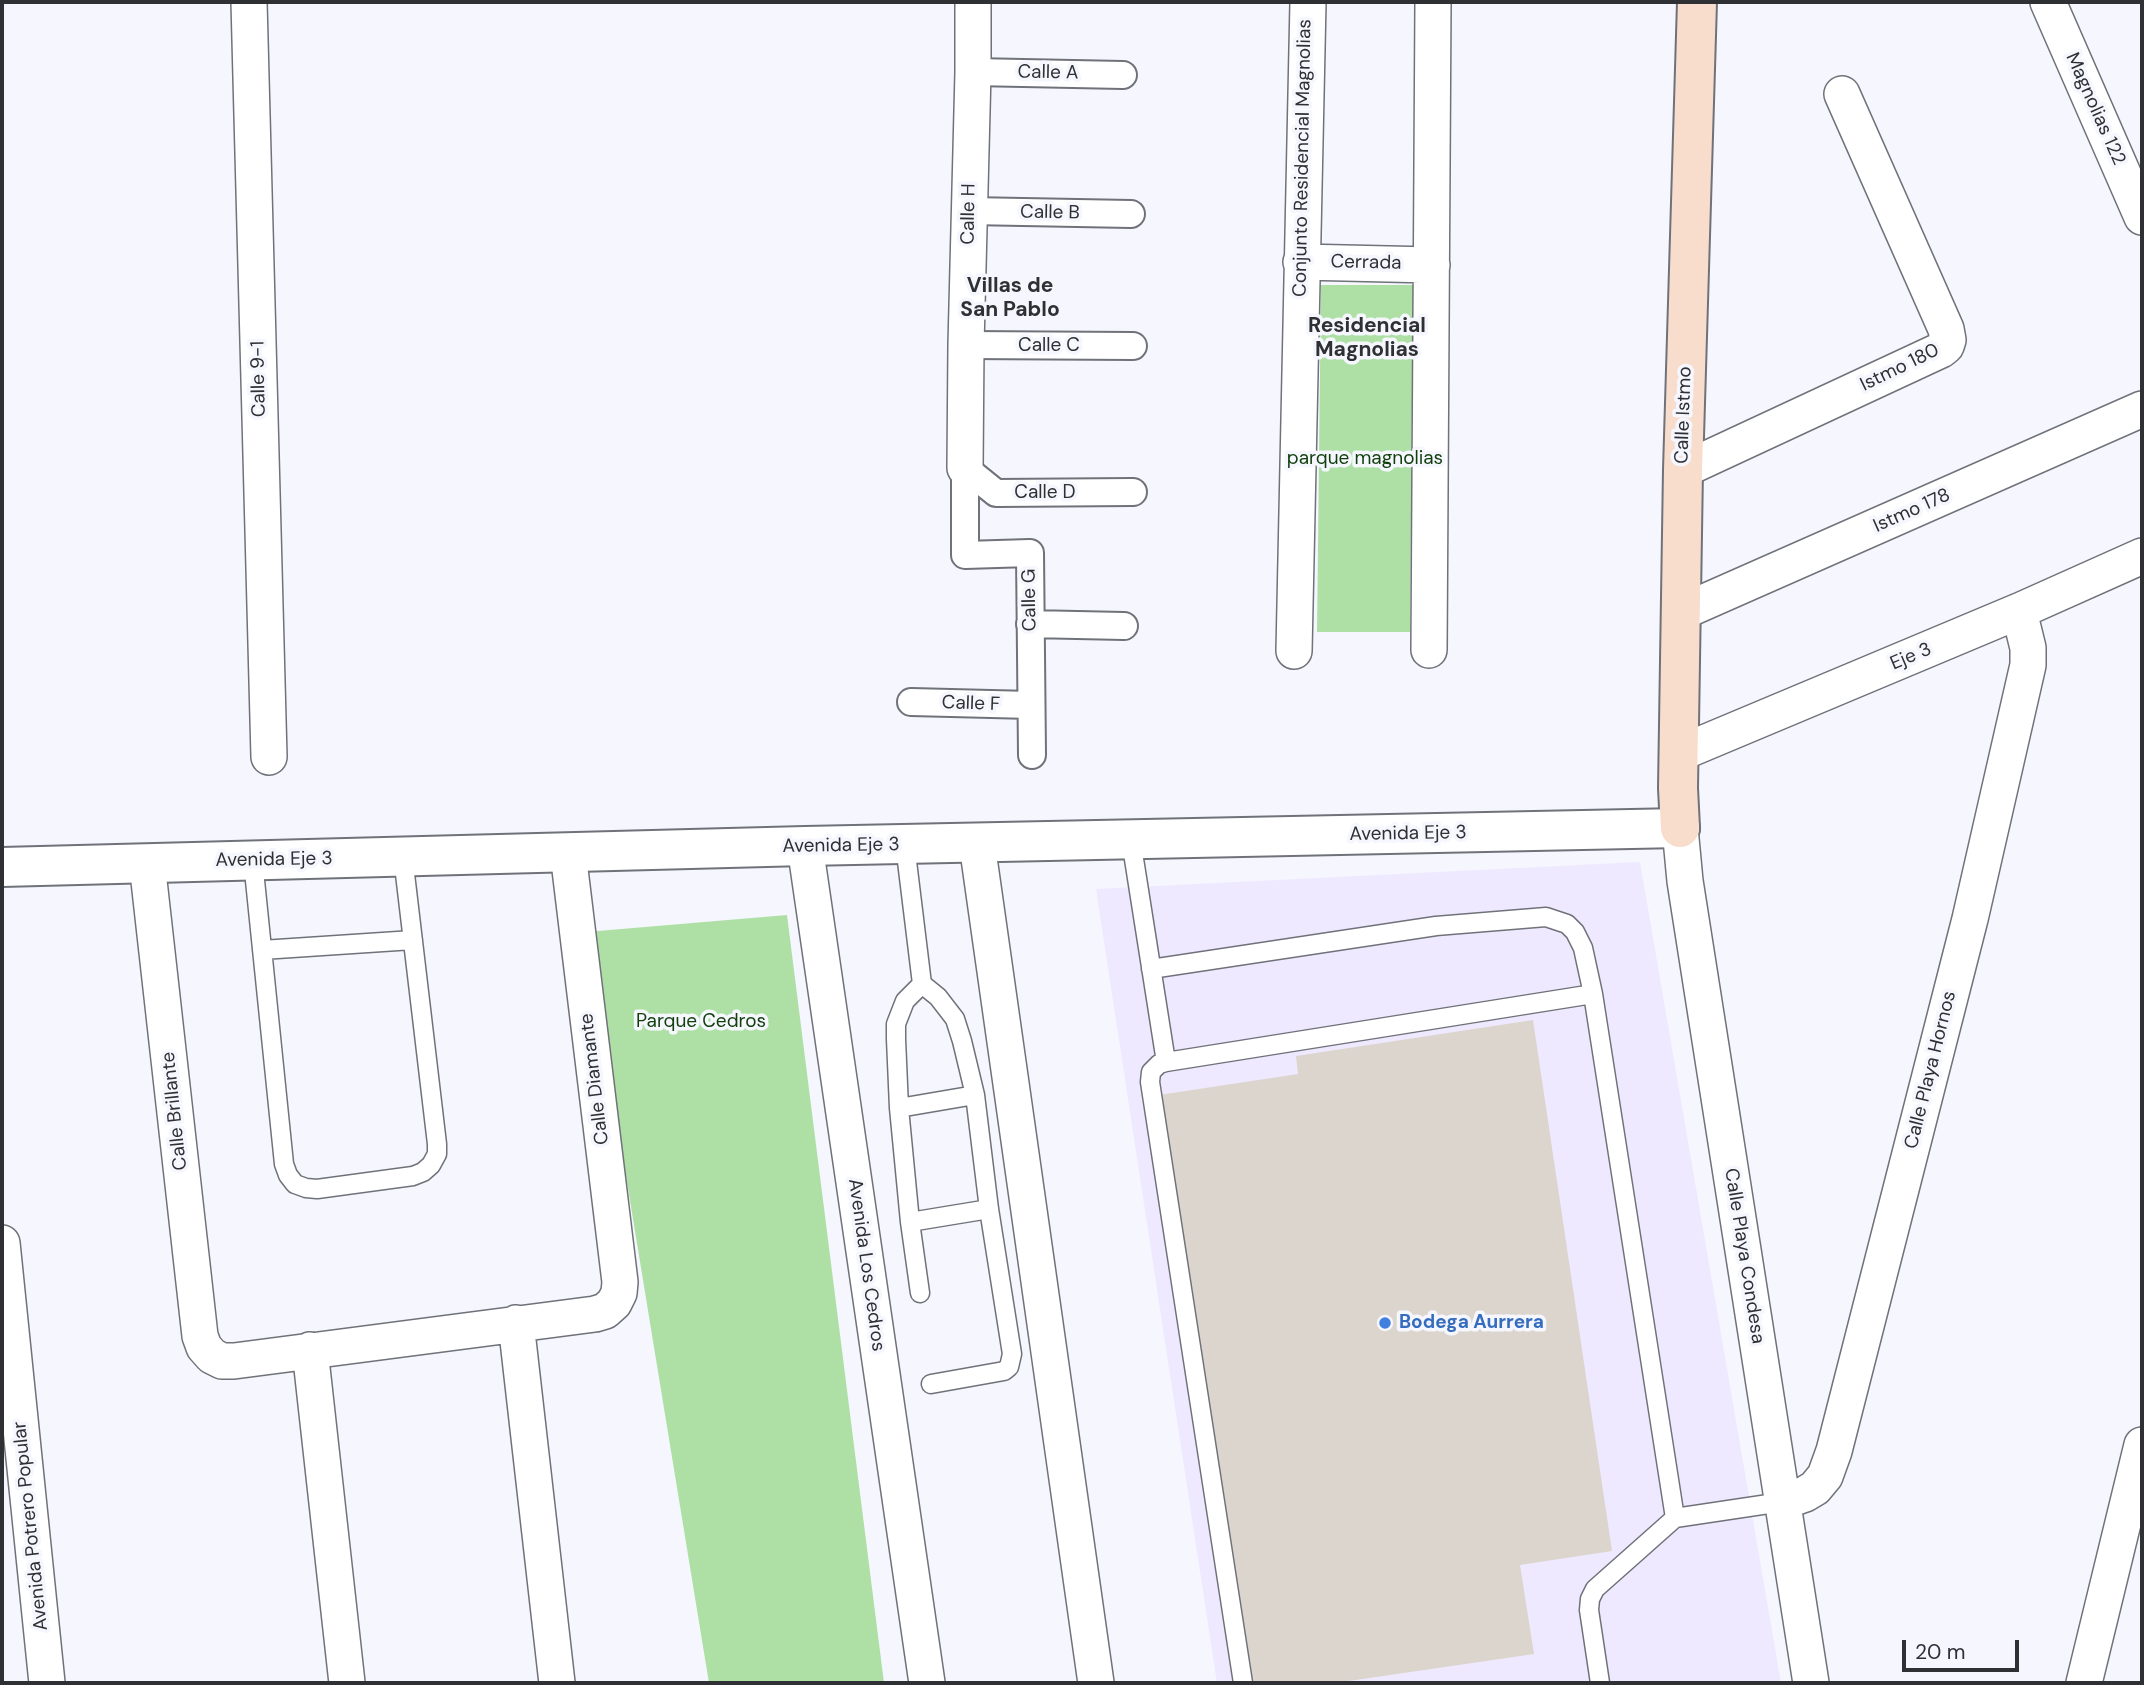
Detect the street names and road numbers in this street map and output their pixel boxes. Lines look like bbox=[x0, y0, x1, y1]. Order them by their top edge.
street label: Conjunto Residencial Magnolias bbox=[1289, 19, 1317, 297]
street label: Magnolias 122 bbox=[2060, 49, 2130, 169]
street label: Calle A bbox=[1017, 61, 1079, 85]
street label: Calle H bbox=[957, 183, 981, 245]
street label: Calle B bbox=[1020, 201, 1080, 225]
street label: Cerrada bbox=[1330, 251, 1402, 275]
street label: Calle C bbox=[1018, 335, 1080, 357]
street label: Istmo 180 bbox=[1857, 339, 1943, 397]
street label: Calle 9-1 bbox=[247, 341, 271, 417]
street label: Calle Istmo bbox=[1671, 366, 1697, 464]
street label: Calle D bbox=[1014, 482, 1076, 504]
street label: Istmo 178 bbox=[1870, 484, 1954, 538]
street label: Calle G bbox=[1018, 568, 1042, 632]
street label: Eje 3 bbox=[1887, 638, 1935, 676]
street label: Calle F bbox=[941, 692, 1001, 716]
street label: Avenida Eje 3 bbox=[1349, 822, 1467, 846]
street label: Avenida Eje 3 bbox=[782, 834, 900, 858]
street label: Avenida Eje 3 bbox=[215, 848, 333, 872]
street label: Calle Playa Hornos bbox=[1900, 989, 1962, 1151]
street label: Calle Diamante bbox=[576, 1012, 614, 1146]
street label: Calle Brillante bbox=[157, 1051, 193, 1171]
street label: Calle Playa Condesa bbox=[1719, 1167, 1769, 1345]
street label: Avenida Los Cedros bbox=[843, 1177, 889, 1353]
street label: Avenida Potrero Popular bbox=[9, 1420, 53, 1632]

